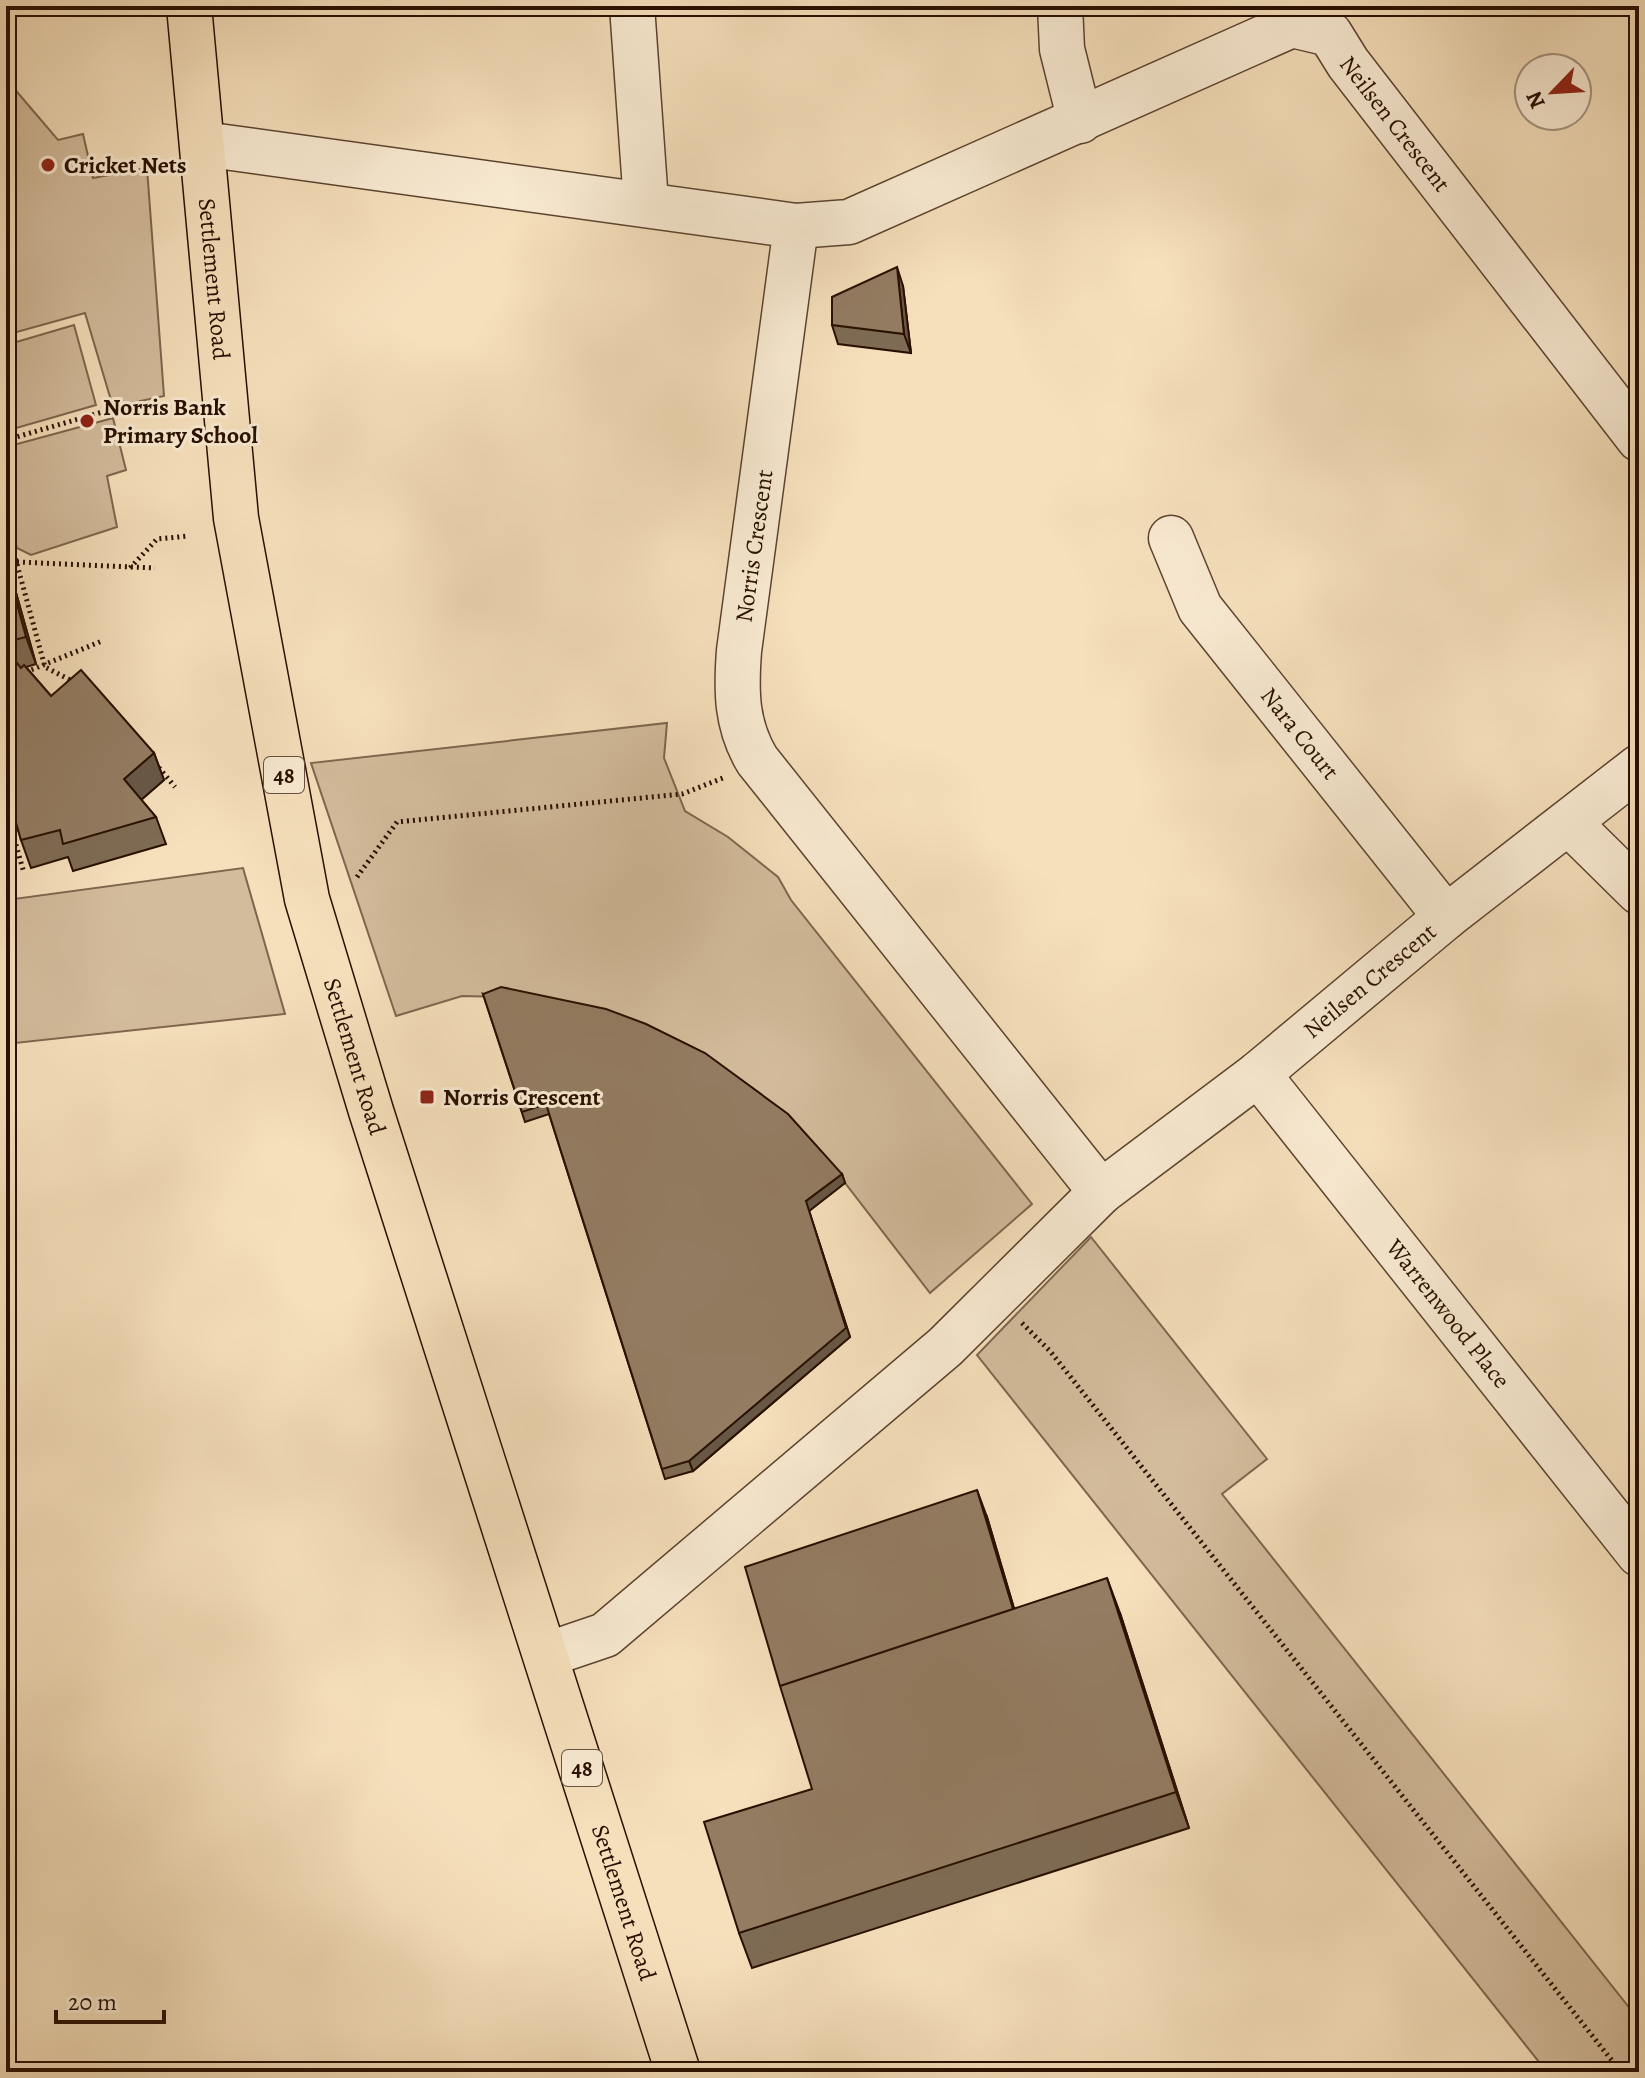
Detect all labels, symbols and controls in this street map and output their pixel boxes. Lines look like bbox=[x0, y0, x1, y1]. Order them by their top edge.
street label: Neilsen Crescent bbox=[1332, 49, 1458, 199]
north arrow bbox=[1513, 52, 1593, 132]
text: N bbox=[1519, 86, 1553, 114]
place label: Cricket Nets bbox=[64, 149, 187, 181]
marker: Cricket Nets bbox=[39, 156, 57, 174]
street label: Settlement Road bbox=[191, 197, 237, 361]
place label: Norris Bank Primary School bbox=[103, 391, 258, 451]
marker: Norris Bank Primary School bbox=[78, 412, 96, 430]
street label: Norris Crescent bbox=[727, 468, 781, 624]
street label: Nara Court bbox=[1253, 681, 1346, 786]
road number: 48 bbox=[264, 757, 304, 793]
street label: Neilsen Crescent bbox=[1297, 916, 1443, 1046]
street label: Settlement Road bbox=[316, 974, 394, 1139]
place label: Norris Crescent bbox=[443, 1081, 601, 1113]
marker: Norris Crescent bbox=[418, 1088, 436, 1106]
street label: Warrenwood Place bbox=[1378, 1232, 1517, 1395]
road number: 48 bbox=[562, 1750, 602, 1786]
street label: Settlement Road bbox=[584, 1820, 664, 1985]
scale bar bbox=[56, 1974, 164, 2024]
text: 20 m bbox=[68, 1986, 117, 2018]

